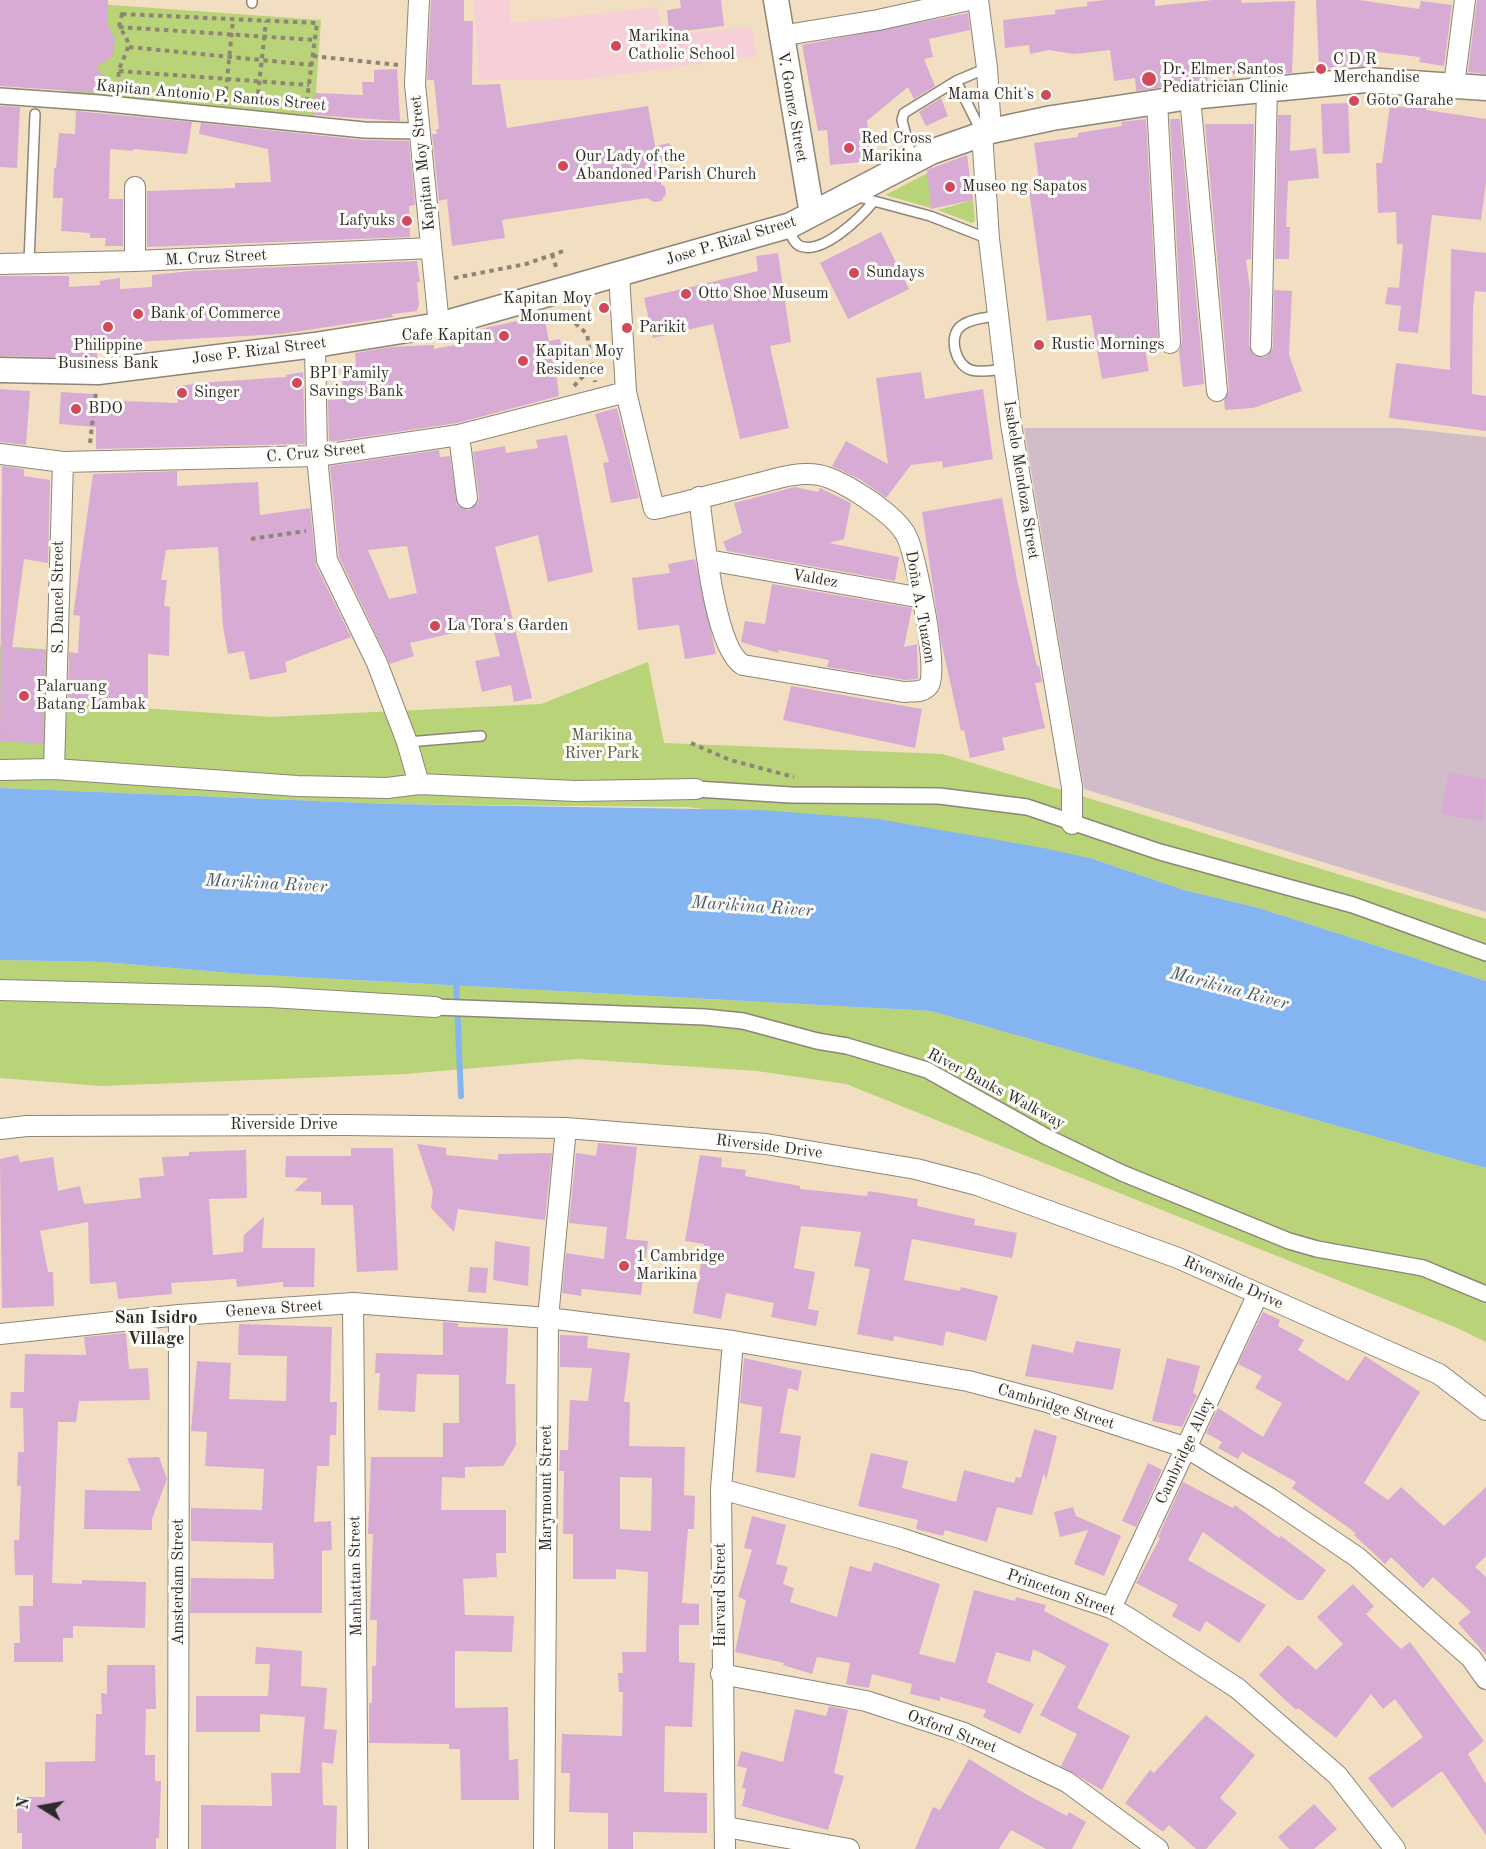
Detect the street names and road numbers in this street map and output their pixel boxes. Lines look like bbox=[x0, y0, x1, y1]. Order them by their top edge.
street label: V. Gomez Street bbox=[773, 50, 811, 164]
street label: Kapitan Antonio P. Santos Street bbox=[95, 76, 327, 116]
street label: Kapitan Moy Street bbox=[406, 94, 440, 232]
street label: Jose P. Rizal Street bbox=[663, 212, 799, 270]
street label: M. Cruz Street bbox=[165, 246, 267, 270]
street label: Jose P. Rizal Street bbox=[191, 333, 327, 369]
street label: Isabelo Mendoza Street bbox=[999, 399, 1043, 561]
street label: C. Cruz Street bbox=[266, 439, 366, 467]
street label: S. Dancel Street bbox=[49, 540, 69, 654]
street label: Doña A. Tuazon bbox=[901, 549, 939, 665]
street label: Valdez bbox=[791, 566, 839, 592]
street label: River Banks Walkway bbox=[924, 1044, 1068, 1134]
street label: Riverside Drive bbox=[230, 1115, 338, 1135]
street label: Riverside Drive bbox=[715, 1131, 823, 1163]
street label: Riverside Drive bbox=[1180, 1252, 1286, 1314]
street label: Geneva Street bbox=[225, 1296, 323, 1322]
street label: Cambridge Street bbox=[995, 1380, 1117, 1434]
street label: Cambridge Alley bbox=[1152, 1394, 1218, 1508]
street label: Marymount Street bbox=[537, 1425, 557, 1551]
street label: Manhattan Street bbox=[345, 1515, 367, 1637]
street label: Amsterdam Street bbox=[169, 1518, 189, 1646]
street label: Harvard Street bbox=[711, 1543, 731, 1647]
street label: Princeton Street bbox=[1004, 1565, 1118, 1621]
street label: Oxford Street bbox=[904, 1706, 1000, 1758]

